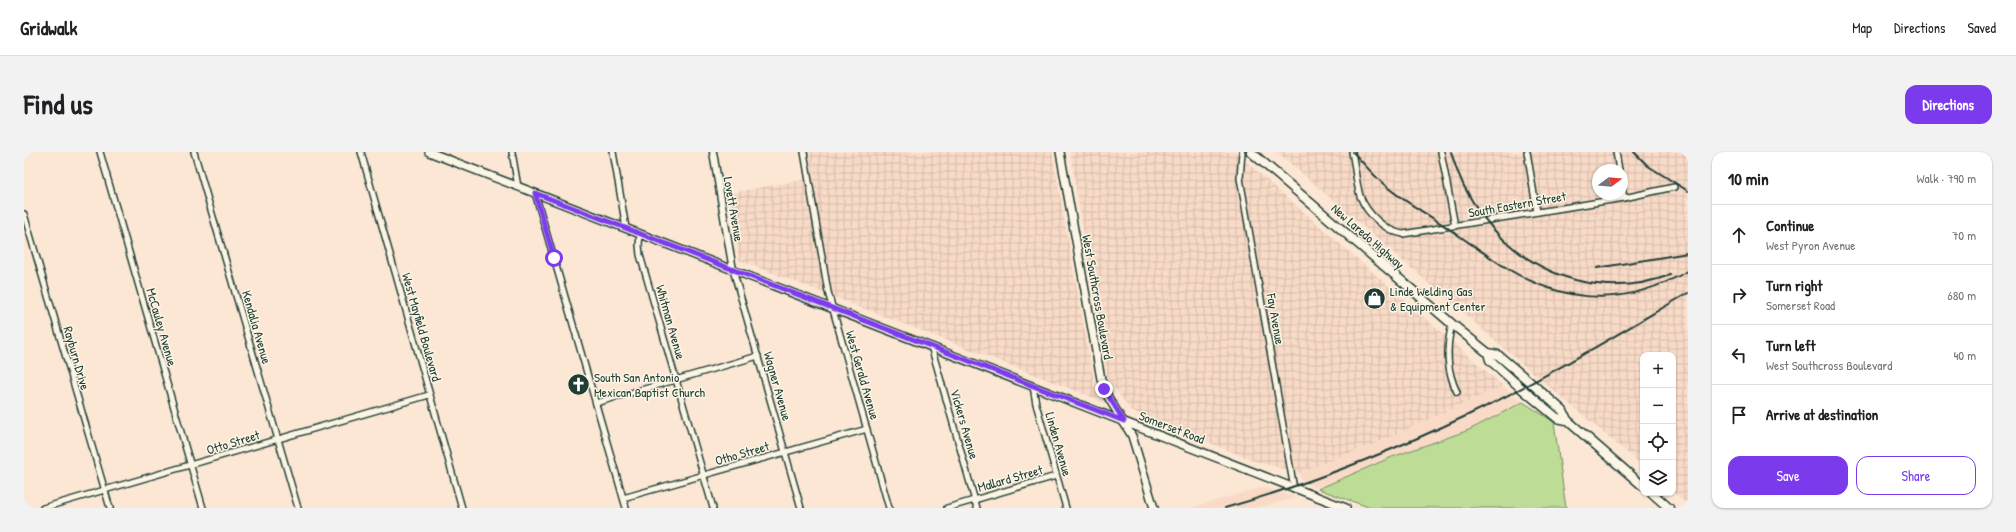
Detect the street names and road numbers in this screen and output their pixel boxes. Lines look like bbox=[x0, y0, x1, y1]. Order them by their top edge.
street label: Lovett Avenue bbox=[719, 175, 749, 243]
street label: South Eastern Street bbox=[1467, 186, 1568, 221]
street label: New Laredo Highway bbox=[1328, 199, 1409, 273]
street label: West Southcross Boulevard bbox=[1078, 233, 1118, 361]
street label: West Mayfield Boulevard bbox=[398, 271, 446, 383]
street label: Whitman Avenue bbox=[652, 283, 690, 361]
street label: McCauley Avenue bbox=[142, 286, 182, 368]
street label: Kendalia Avenue bbox=[238, 288, 276, 366]
street label: Fay Avenue bbox=[1262, 291, 1289, 346]
street label: Rayburn Drive bbox=[59, 324, 95, 392]
street label: West Gerald Avenue bbox=[842, 328, 884, 422]
street label: Wagner Avenue bbox=[760, 349, 796, 423]
street label: Vickers Avenue bbox=[946, 387, 984, 461]
street label: Somerset Road bbox=[1136, 406, 1208, 448]
street label: Linden Avenue bbox=[1041, 410, 1077, 478]
street label: Otto Street bbox=[204, 425, 262, 459]
street label: Otho Street bbox=[713, 437, 772, 469]
street label: Mallard Street bbox=[975, 460, 1045, 496]

